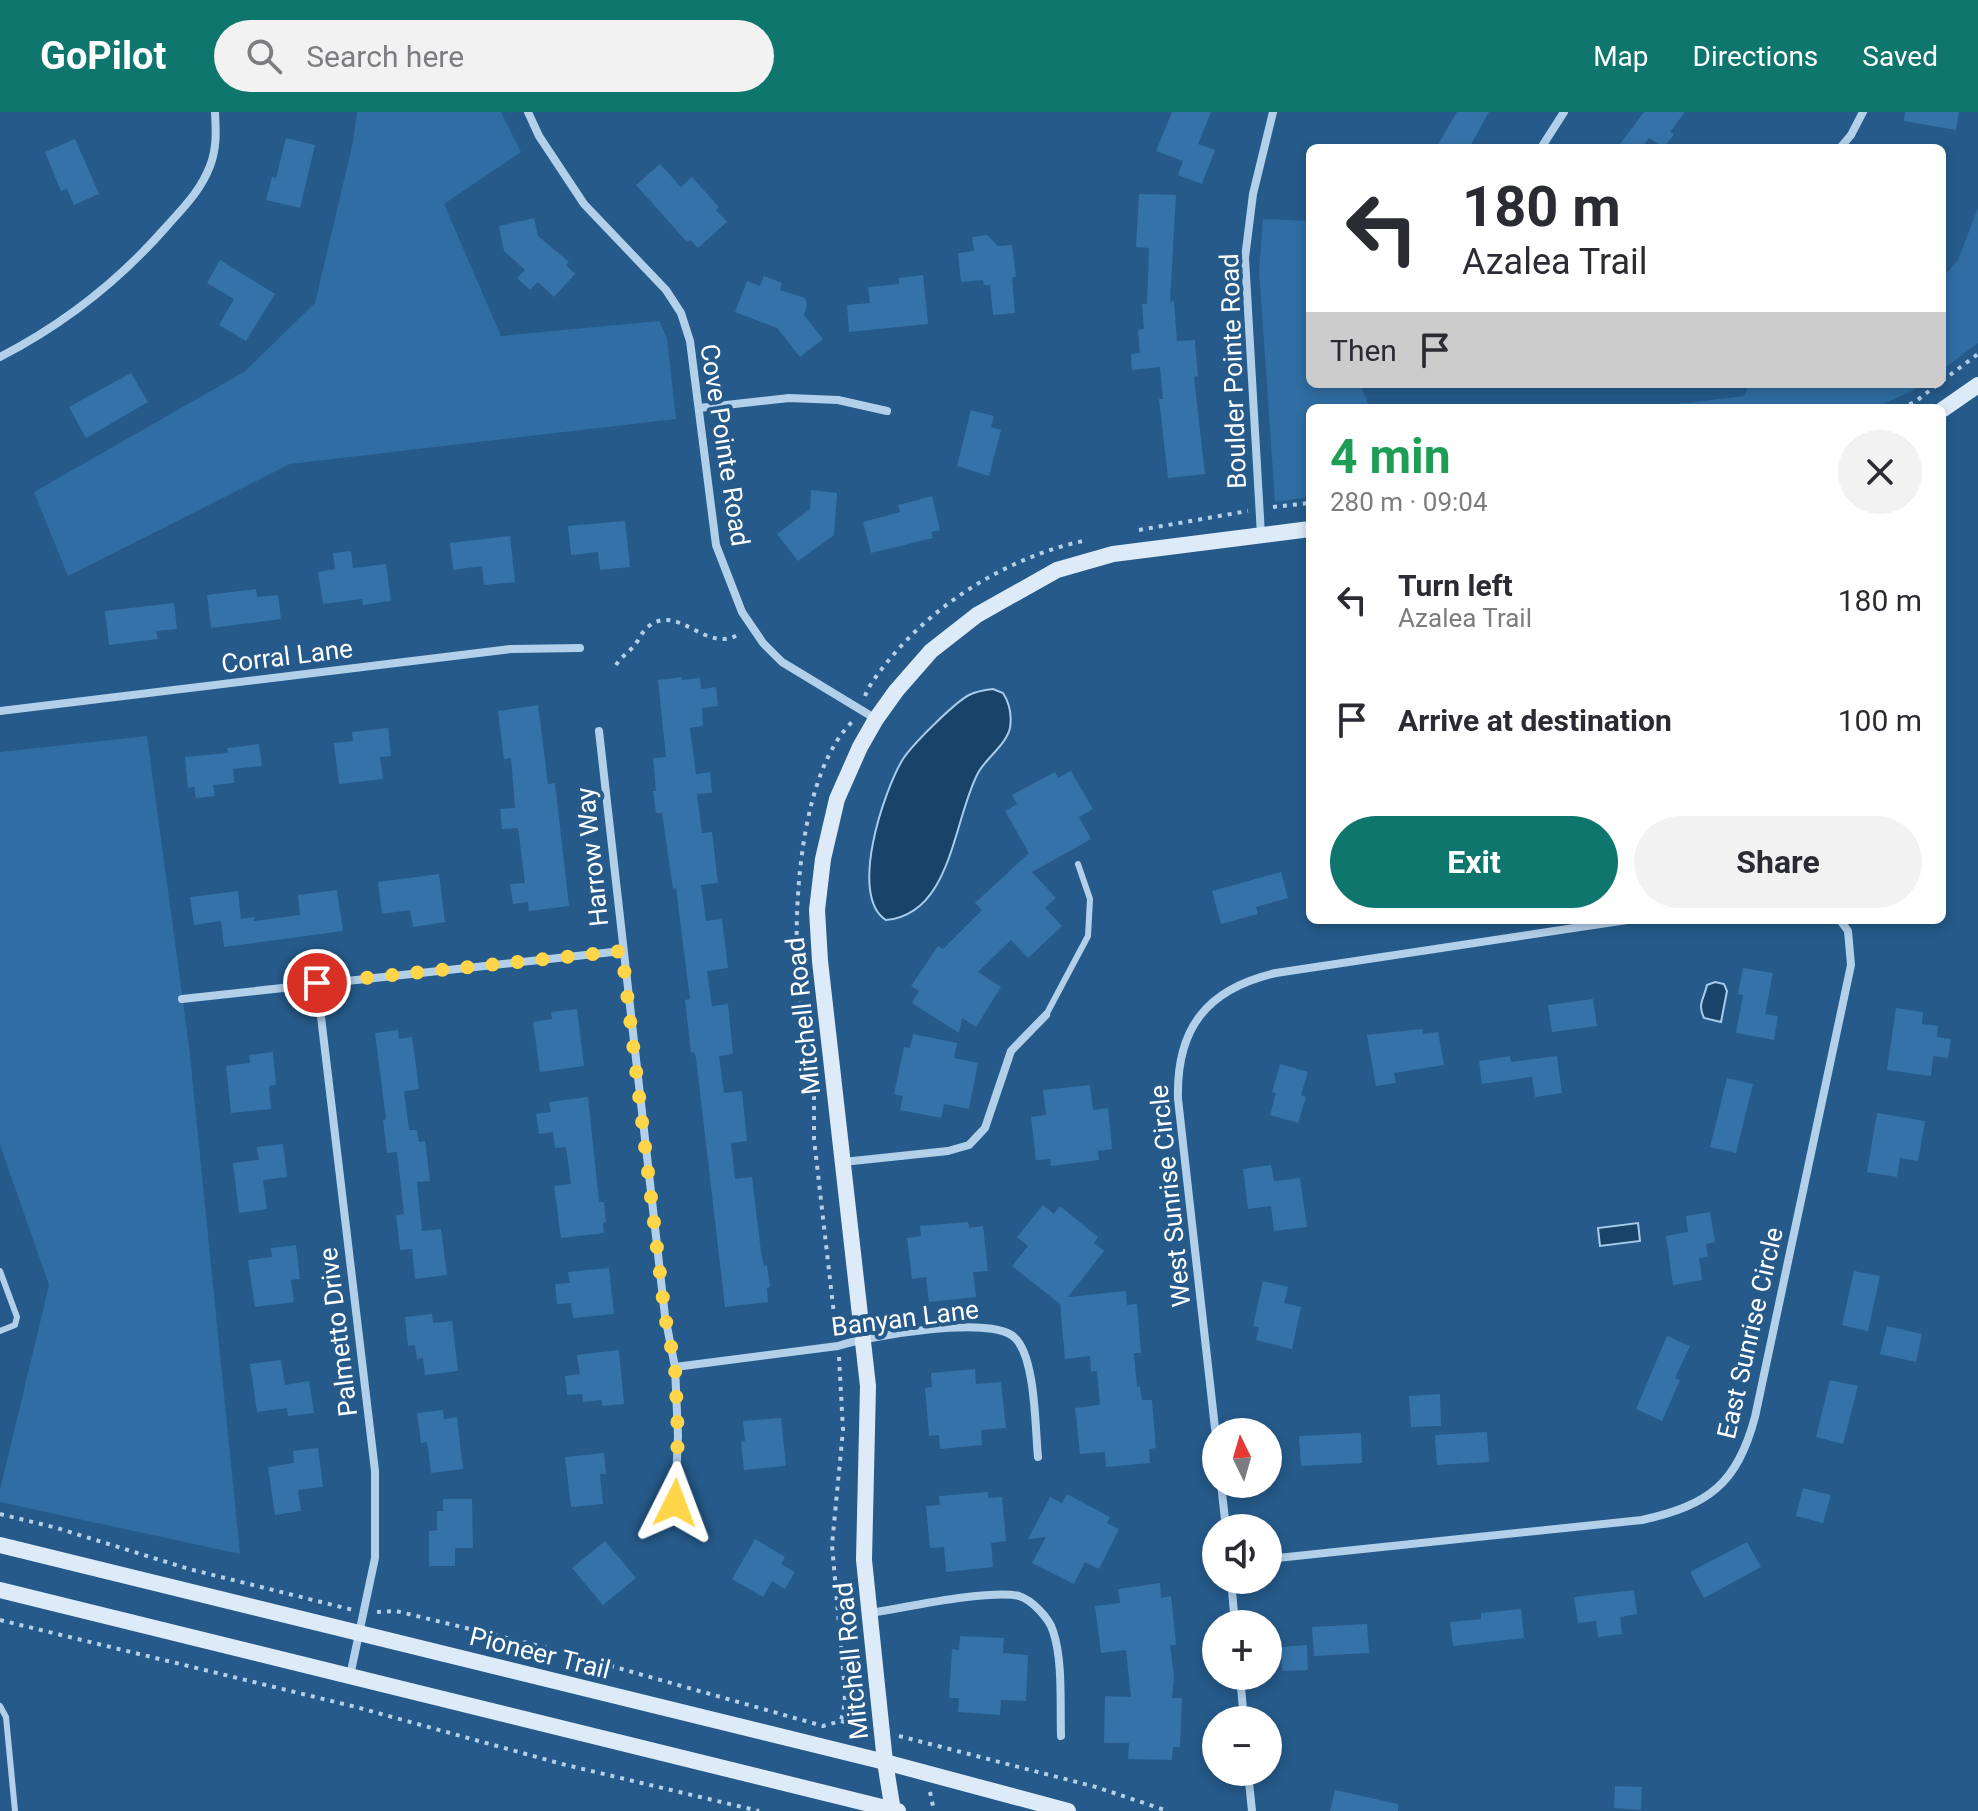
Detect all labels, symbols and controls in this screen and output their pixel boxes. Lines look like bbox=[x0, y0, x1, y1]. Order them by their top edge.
search box bbox=[214, 20, 774, 92]
text: GoPilot bbox=[40, 34, 166, 78]
icon: search bbox=[242, 34, 286, 78]
text: Search here bbox=[306, 39, 464, 74]
text: Map bbox=[1593, 40, 1649, 73]
text: Directions bbox=[1693, 40, 1818, 73]
text: Saved bbox=[1862, 40, 1938, 73]
text: 180 m bbox=[1462, 174, 1621, 240]
icon: left bbox=[1330, 176, 1434, 280]
text: Azalea Trail bbox=[1462, 241, 1648, 283]
street label: Boulder Pointe Road bbox=[1214, 253, 1252, 489]
icon: arrive bbox=[1413, 328, 1457, 372]
text: Then bbox=[1330, 333, 1397, 368]
street label: Cove Pointe Road bbox=[694, 342, 756, 548]
text: 4 min bbox=[1330, 428, 1451, 485]
button: close bbox=[1838, 430, 1922, 514]
text: 280 m · 09:04 bbox=[1330, 487, 1488, 517]
text: Turn left bbox=[1398, 568, 1513, 603]
icon: left bbox=[1330, 578, 1374, 622]
text: 180 m bbox=[1838, 583, 1922, 618]
text: Azalea Trail bbox=[1398, 603, 1532, 633]
street label: Corral Lane bbox=[220, 633, 354, 679]
icon: arrive bbox=[1330, 698, 1374, 742]
text: Arrive at destination bbox=[1398, 703, 1672, 738]
text: 100 m bbox=[1838, 703, 1922, 738]
street label: Harrow Way bbox=[570, 786, 614, 928]
button: Exit bbox=[1330, 816, 1618, 908]
button: Share bbox=[1634, 816, 1922, 908]
street label: Mitchell Road bbox=[780, 936, 826, 1096]
pin bbox=[283, 949, 351, 1017]
icon: arrive bbox=[295, 961, 339, 1005]
street label: West Sunrise Circle bbox=[1143, 1083, 1197, 1309]
street label: East Sunrise Circle bbox=[1711, 1225, 1789, 1441]
street label: Palmetto Drive bbox=[313, 1246, 363, 1418]
street label: Banyan Lane bbox=[830, 1294, 980, 1342]
north arrow bbox=[1202, 1418, 1282, 1498]
map controls bbox=[1202, 1418, 1282, 1786]
position arrow bbox=[633, 1461, 717, 1545]
button: sound bbox=[1202, 1514, 1282, 1594]
street label: Mitchell Road bbox=[828, 1581, 874, 1741]
button: + bbox=[1202, 1610, 1282, 1690]
street label: Pioneer Trail bbox=[467, 1621, 613, 1685]
button: − bbox=[1202, 1706, 1282, 1786]

